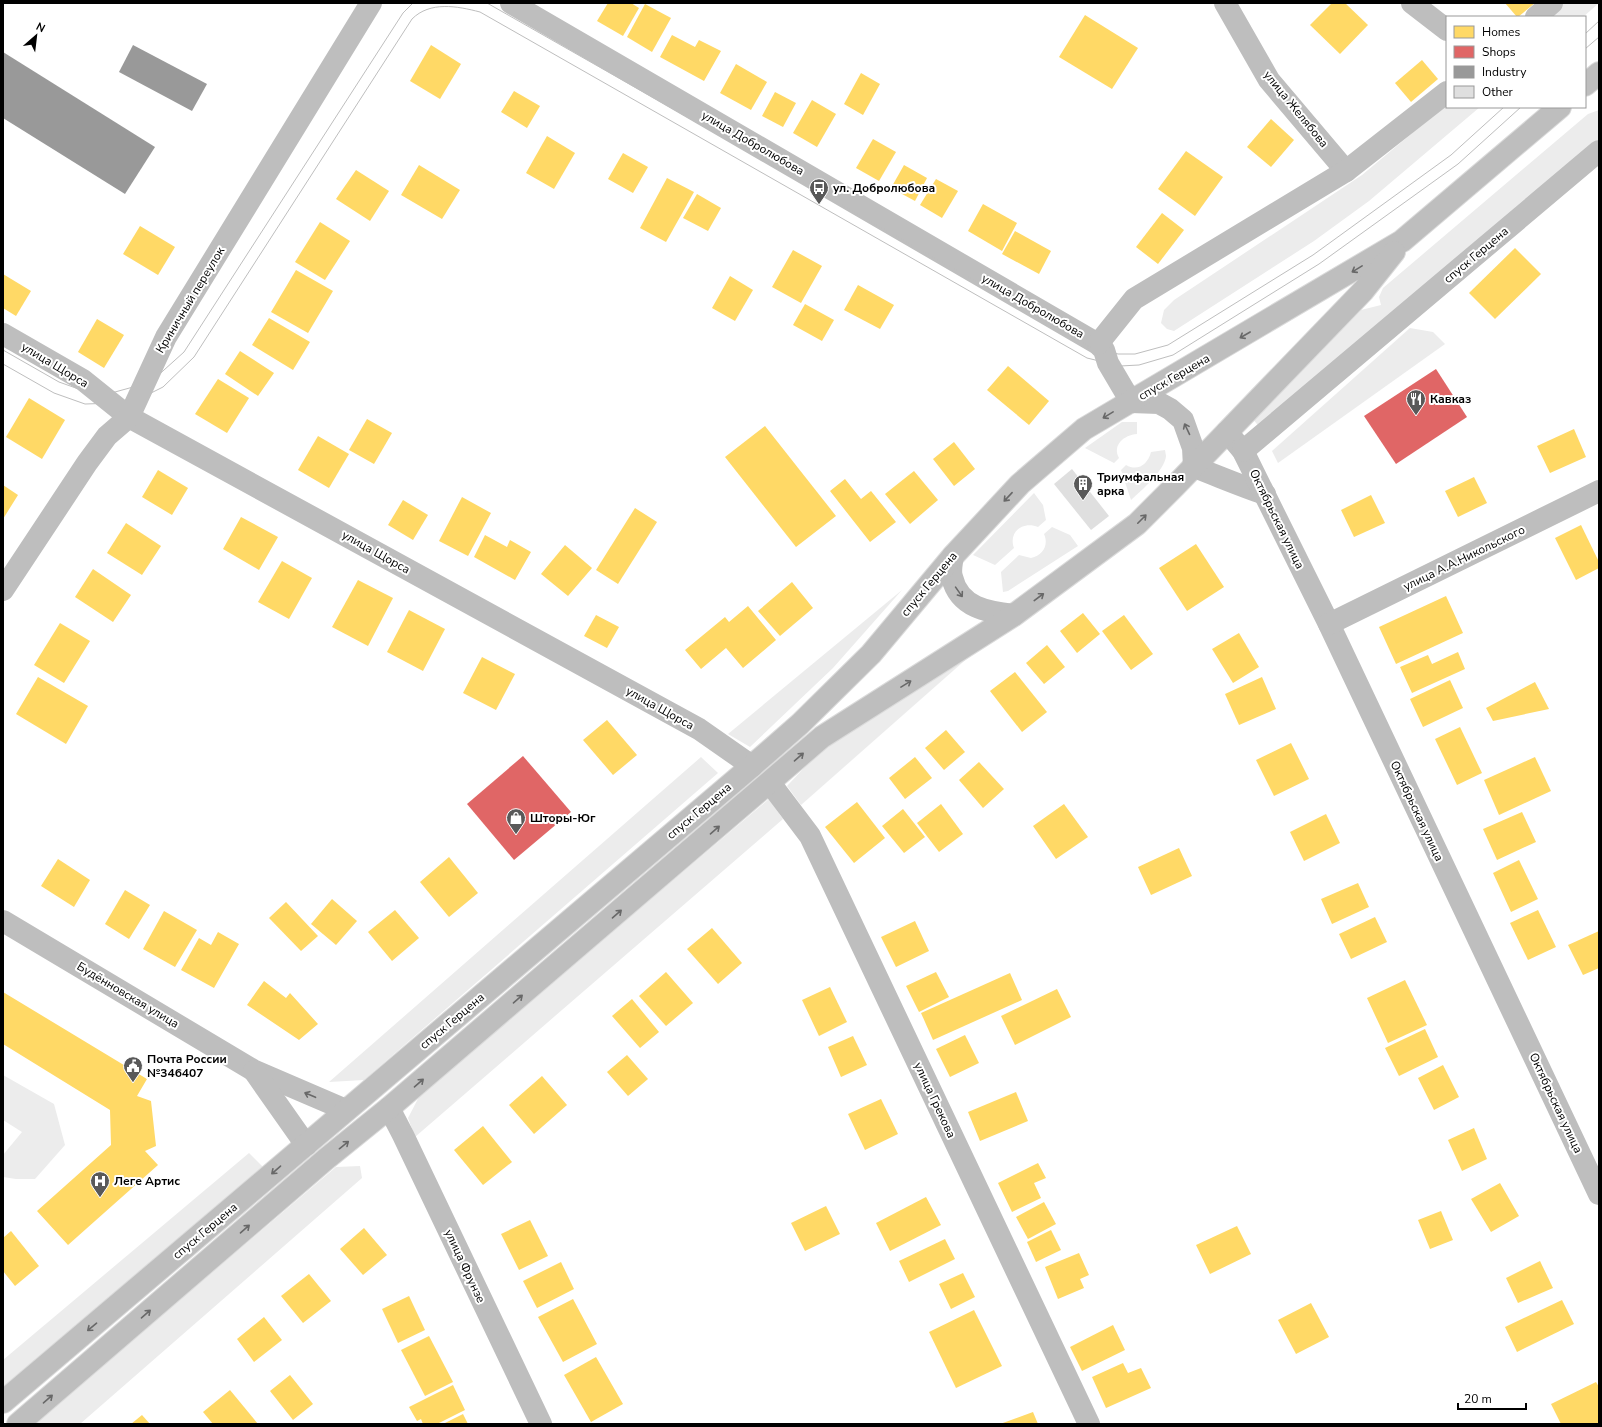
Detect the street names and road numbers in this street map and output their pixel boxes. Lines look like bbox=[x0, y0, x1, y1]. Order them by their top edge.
street label: улица Желябова bbox=[1260, 67, 1332, 151]
street label: улица Добролюбова bbox=[699, 107, 807, 179]
street label: спуск Герцена bbox=[1440, 223, 1512, 287]
street label: Криничный переулок bbox=[152, 243, 228, 356]
street label: улица Добролюбова bbox=[979, 270, 1087, 342]
street label: улица Щорса bbox=[18, 339, 92, 391]
street label: спуск Герцена bbox=[1135, 350, 1213, 404]
street label: Октябрьская улица bbox=[1246, 466, 1308, 572]
street label: улица А.А.Никольского bbox=[1400, 521, 1528, 594]
street label: улица Щорса bbox=[339, 527, 413, 577]
street label: спуск Герцена bbox=[897, 548, 961, 620]
street label: улица Щорса bbox=[623, 683, 697, 733]
street label: Октябрьская улица bbox=[1387, 758, 1447, 864]
street label: спуск Герцена bbox=[663, 779, 735, 843]
street label: Будённовская улица bbox=[74, 958, 182, 1032]
street label: спуск Герцена bbox=[416, 989, 488, 1053]
street label: Октябрьская улица bbox=[1526, 1050, 1586, 1156]
street label: улица Грекова bbox=[910, 1060, 960, 1140]
street label: спуск Герцена bbox=[169, 1199, 241, 1263]
street label: улица Фрунзе bbox=[441, 1227, 489, 1305]

